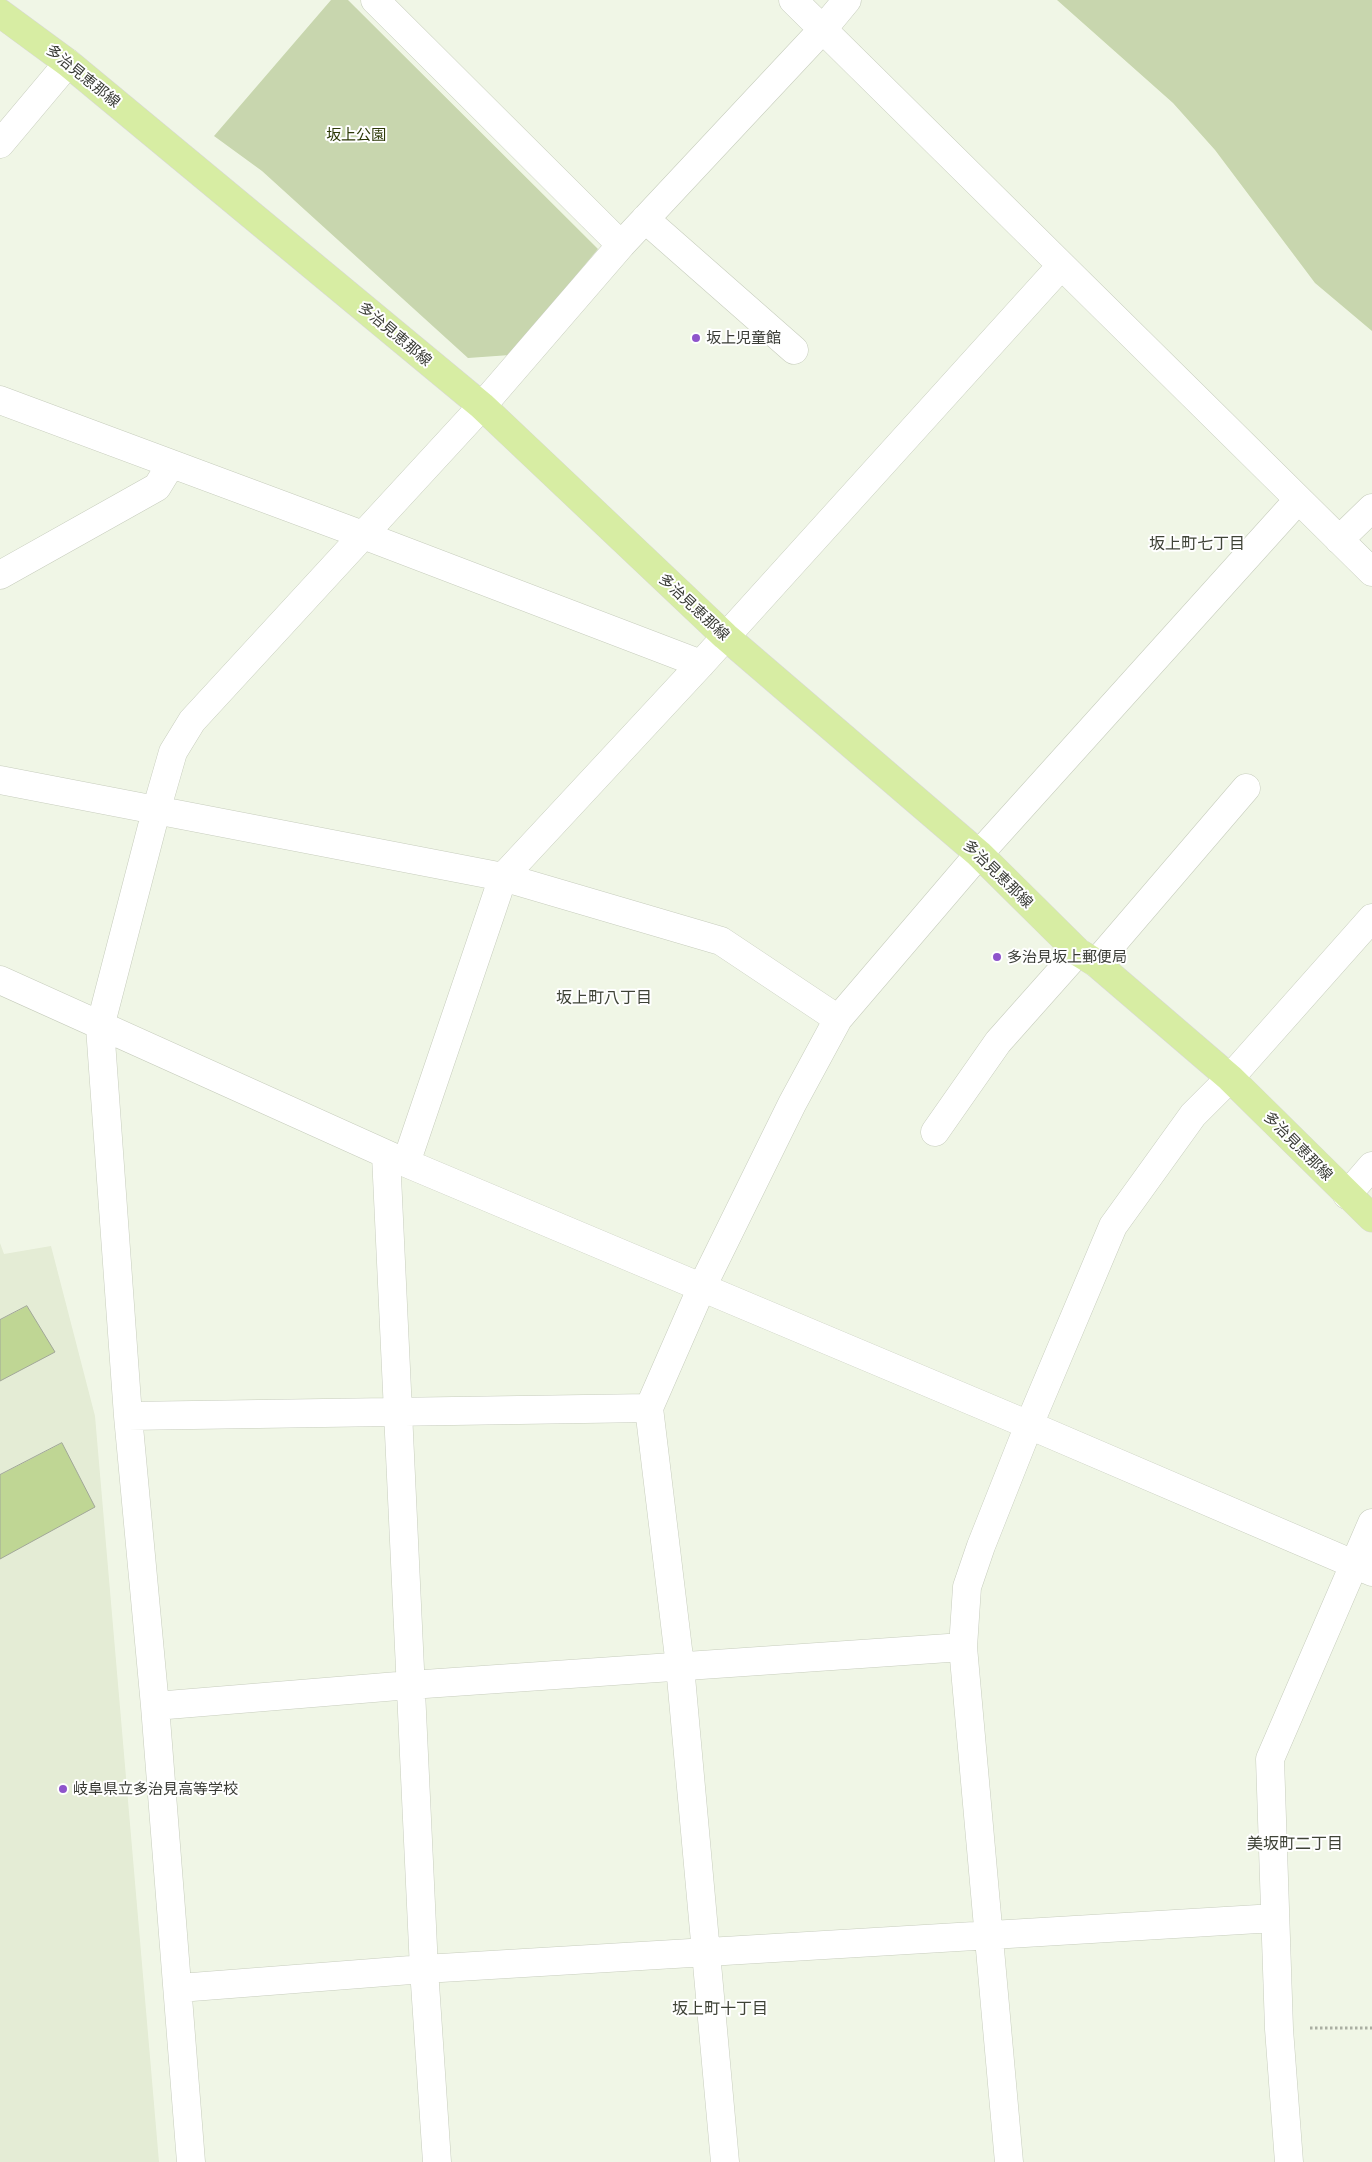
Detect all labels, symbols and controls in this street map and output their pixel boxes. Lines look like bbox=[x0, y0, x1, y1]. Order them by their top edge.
street label: 多治見恵那線 bbox=[42, 41, 124, 111]
park label: 坂上公園 bbox=[326, 126, 386, 144]
street label: 多治見恵那線 bbox=[355, 298, 435, 370]
place label: 坂上児童館 bbox=[706, 329, 781, 347]
marker: 坂上児童館 bbox=[690, 332, 702, 344]
district label: 坂上町七丁目 bbox=[1149, 534, 1245, 554]
street label: 多治見恵那線 bbox=[655, 570, 733, 644]
street label: 多治見恵那線 bbox=[959, 836, 1037, 912]
place label: 多治見坂上郵便局 bbox=[1007, 948, 1127, 966]
marker: 多治見坂上郵便局 bbox=[991, 951, 1003, 963]
district label: 坂上町八丁目 bbox=[556, 988, 652, 1008]
street label: 多治見恵那線 bbox=[1260, 1108, 1336, 1184]
place label: 岐阜県立多治見高等学校 bbox=[73, 1780, 238, 1798]
marker: 岐阜県立多治見高等学校 bbox=[57, 1783, 69, 1795]
district label: 美坂町二丁目 bbox=[1247, 1834, 1343, 1854]
district label: 坂上町十丁目 bbox=[672, 1999, 768, 2019]

